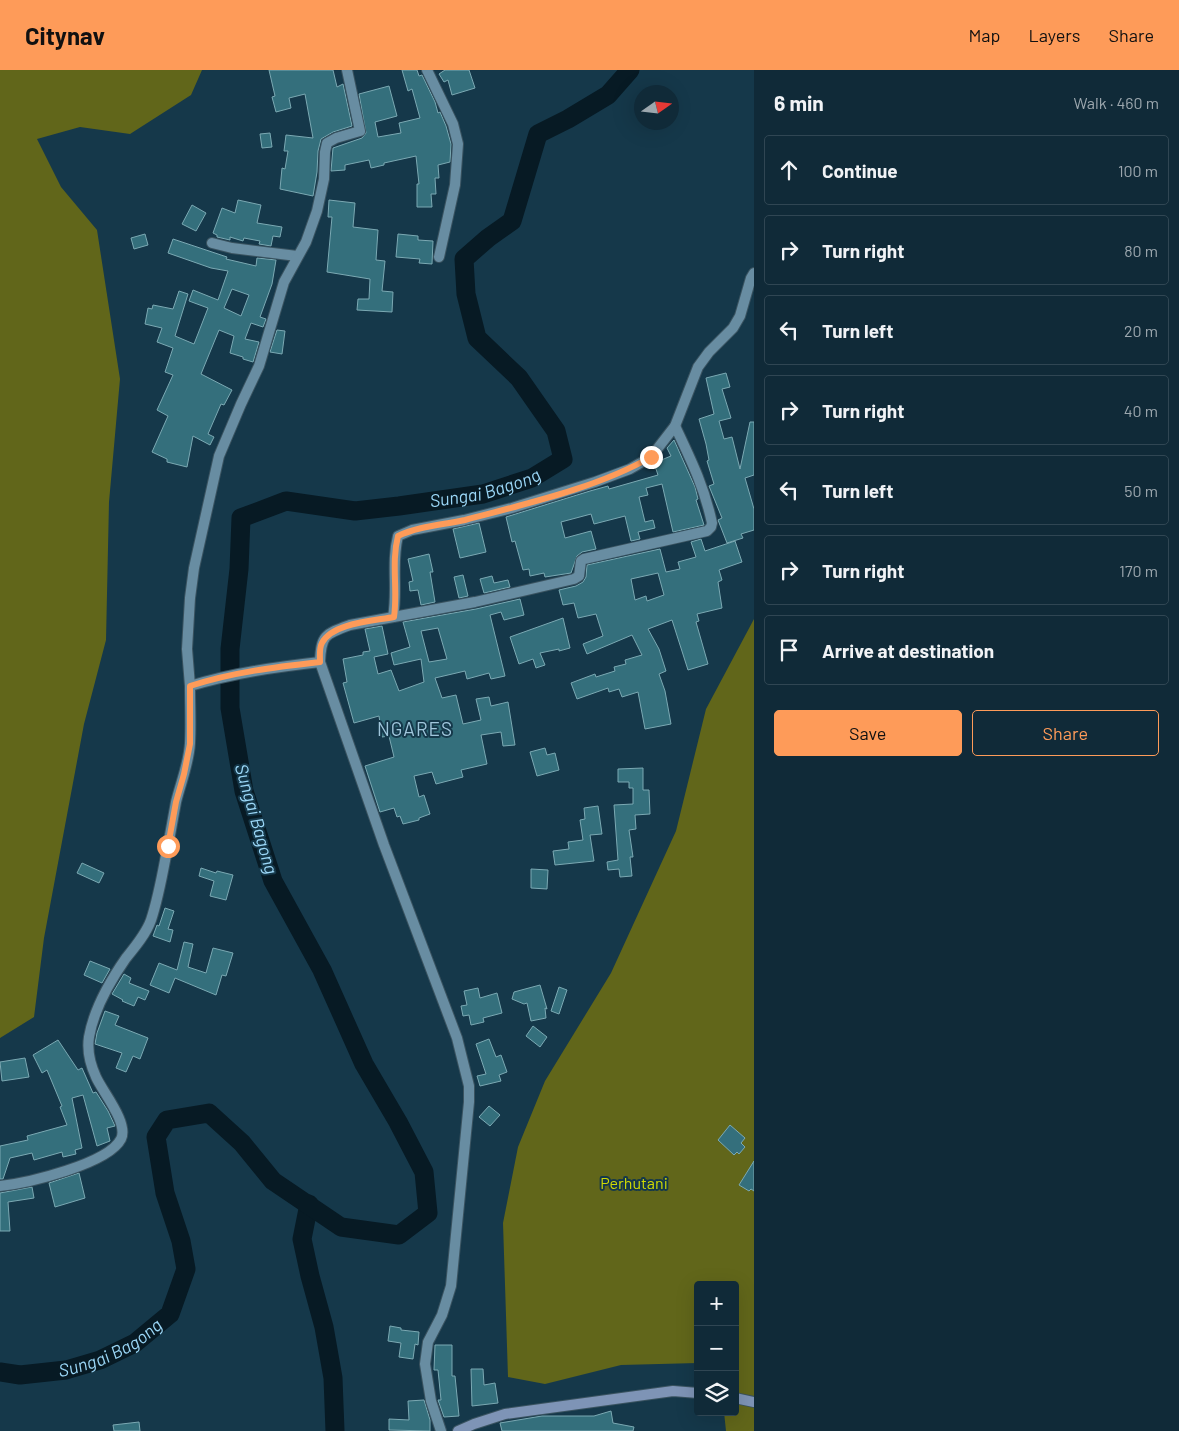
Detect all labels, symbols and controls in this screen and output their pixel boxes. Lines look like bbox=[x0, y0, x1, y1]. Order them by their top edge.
text: Citynav bbox=[25, 21, 105, 50]
text: Map bbox=[968, 24, 1000, 46]
text: Layers bbox=[1028, 24, 1081, 46]
text: Share bbox=[1109, 24, 1154, 46]
north arrow bbox=[634, 85, 679, 130]
text: 6 min bbox=[774, 90, 824, 115]
text: Walk · 460 m bbox=[1074, 93, 1159, 112]
icon: ahead bbox=[775, 156, 803, 184]
text: Continue bbox=[822, 159, 898, 182]
text: 100 m bbox=[1118, 161, 1158, 180]
icon: right bbox=[775, 236, 803, 264]
text: Turn right bbox=[822, 239, 904, 262]
text: 80 m bbox=[1124, 241, 1158, 260]
icon: left bbox=[775, 316, 803, 344]
text: Turn left bbox=[822, 319, 893, 342]
text: 20 m bbox=[1124, 321, 1158, 340]
icon: right bbox=[775, 396, 803, 424]
text: Turn right bbox=[822, 399, 904, 422]
text: 40 m bbox=[1124, 401, 1158, 420]
route end bbox=[640, 446, 663, 469]
water label: Sungai Bagong bbox=[428, 463, 544, 511]
icon: left bbox=[775, 476, 803, 504]
text: Turn left bbox=[822, 479, 893, 502]
text: 50 m bbox=[1124, 481, 1158, 500]
icon: right bbox=[775, 556, 803, 584]
text: Turn right bbox=[822, 559, 904, 582]
text: 170 m bbox=[1119, 561, 1158, 580]
icon: arrive bbox=[775, 636, 803, 664]
text: Arrive at destination bbox=[822, 639, 994, 662]
button: Save bbox=[774, 710, 962, 756]
button: Share bbox=[972, 710, 1159, 756]
district label: NGARES bbox=[377, 717, 453, 740]
water label: Sungai Bagong bbox=[231, 761, 283, 876]
route start bbox=[157, 835, 180, 858]
park label: Perhutani bbox=[600, 1173, 668, 1192]
map controls bbox=[694, 1281, 739, 1416]
button: + bbox=[694, 1281, 739, 1326]
water label: Sungai Bagong bbox=[57, 1313, 166, 1381]
button: − bbox=[694, 1326, 739, 1371]
button: layers bbox=[694, 1371, 739, 1416]

